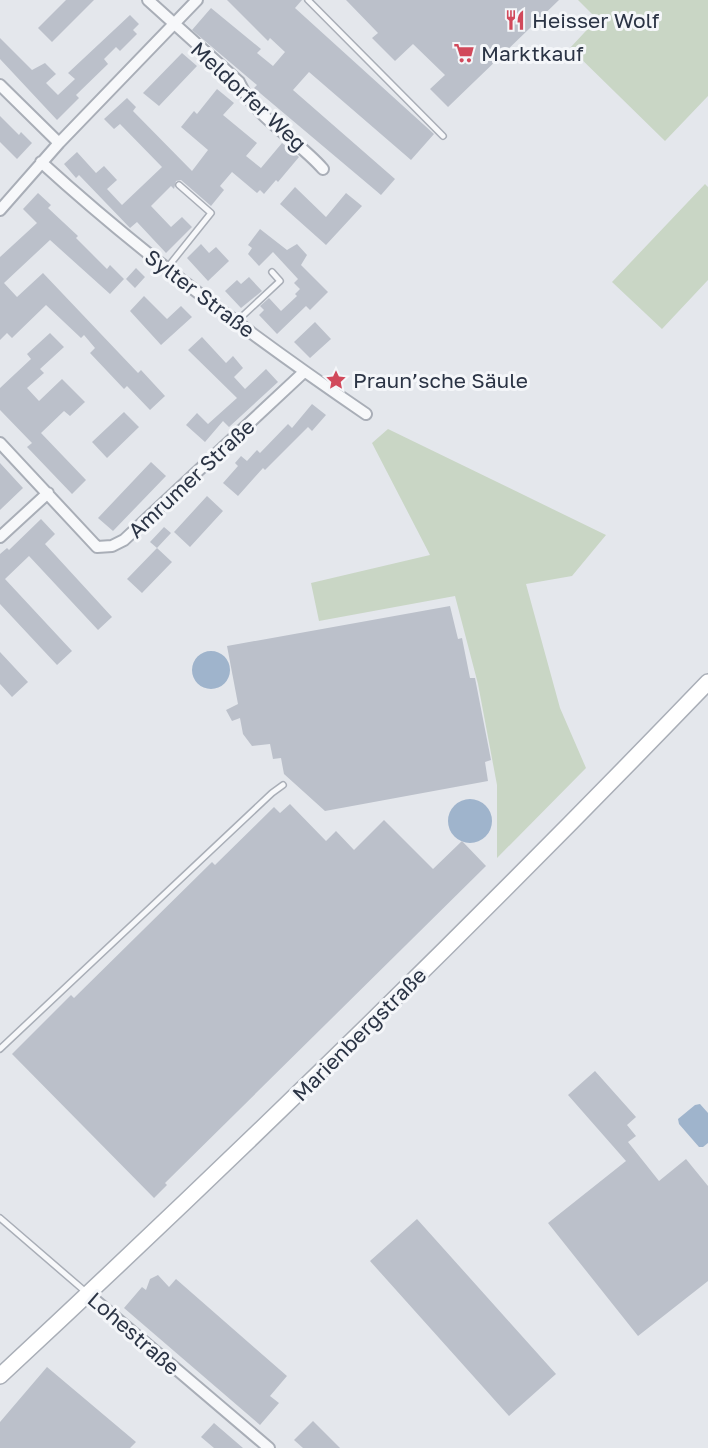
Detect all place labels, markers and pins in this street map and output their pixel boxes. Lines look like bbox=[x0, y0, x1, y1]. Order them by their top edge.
place label: Heisser Wolf bbox=[532, 7, 660, 33]
restaurant icon: Heisser Wolf bbox=[503, 8, 527, 32]
place label: Marktkauf bbox=[481, 40, 584, 66]
supermarket icon: Marktkauf bbox=[452, 41, 476, 65]
place label: Praun’sche Säule bbox=[353, 367, 528, 393]
place icon: Praun’sche Säule bbox=[324, 368, 348, 392]

